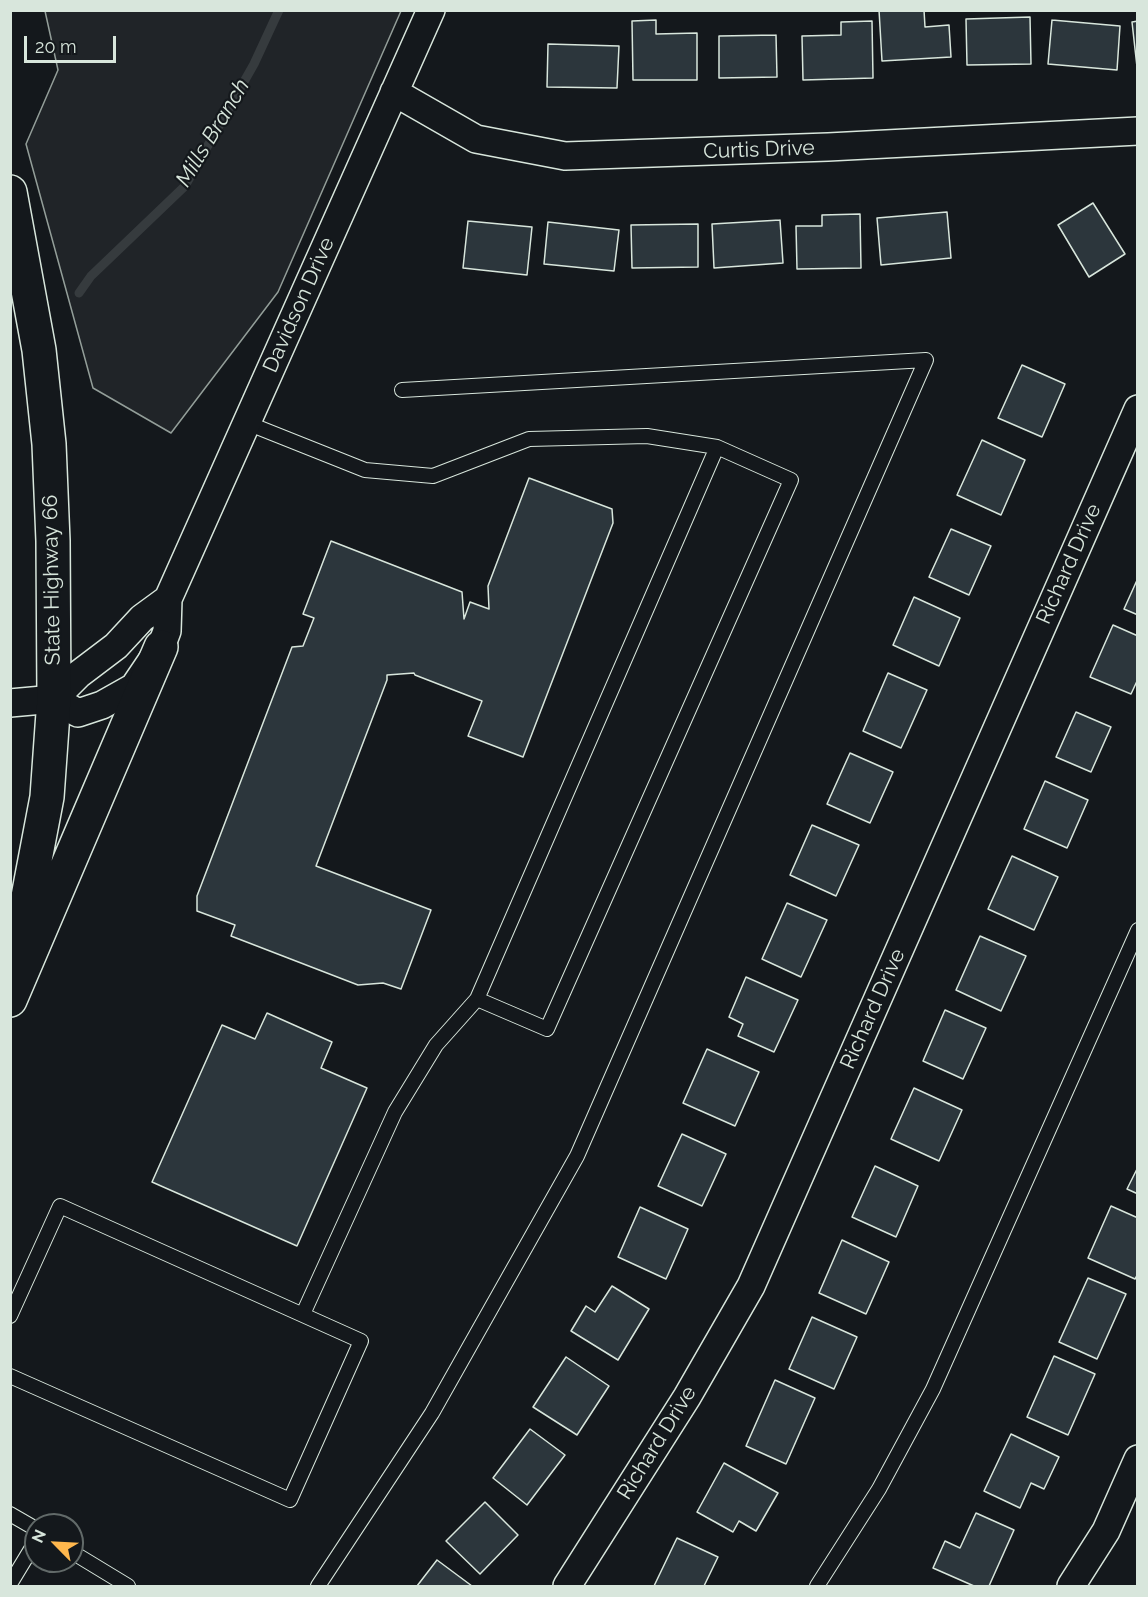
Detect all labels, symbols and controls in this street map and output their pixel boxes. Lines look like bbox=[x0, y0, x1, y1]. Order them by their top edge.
scale bar bbox=[27, 24, 118, 62]
text: 20 m bbox=[35, 36, 77, 57]
water label: Mills Branch bbox=[170, 74, 256, 192]
street label: Curtis Drive bbox=[703, 135, 815, 165]
street label: Davidson Drive bbox=[258, 234, 340, 376]
street label: State Highway 66 bbox=[38, 495, 66, 665]
street label: Richard Drive bbox=[1031, 500, 1107, 628]
street label: Richard Drive bbox=[835, 945, 911, 1073]
street label: Richard Drive bbox=[612, 1382, 702, 1504]
north arrow bbox=[24, 1513, 84, 1573]
text: N bbox=[28, 1527, 50, 1546]

